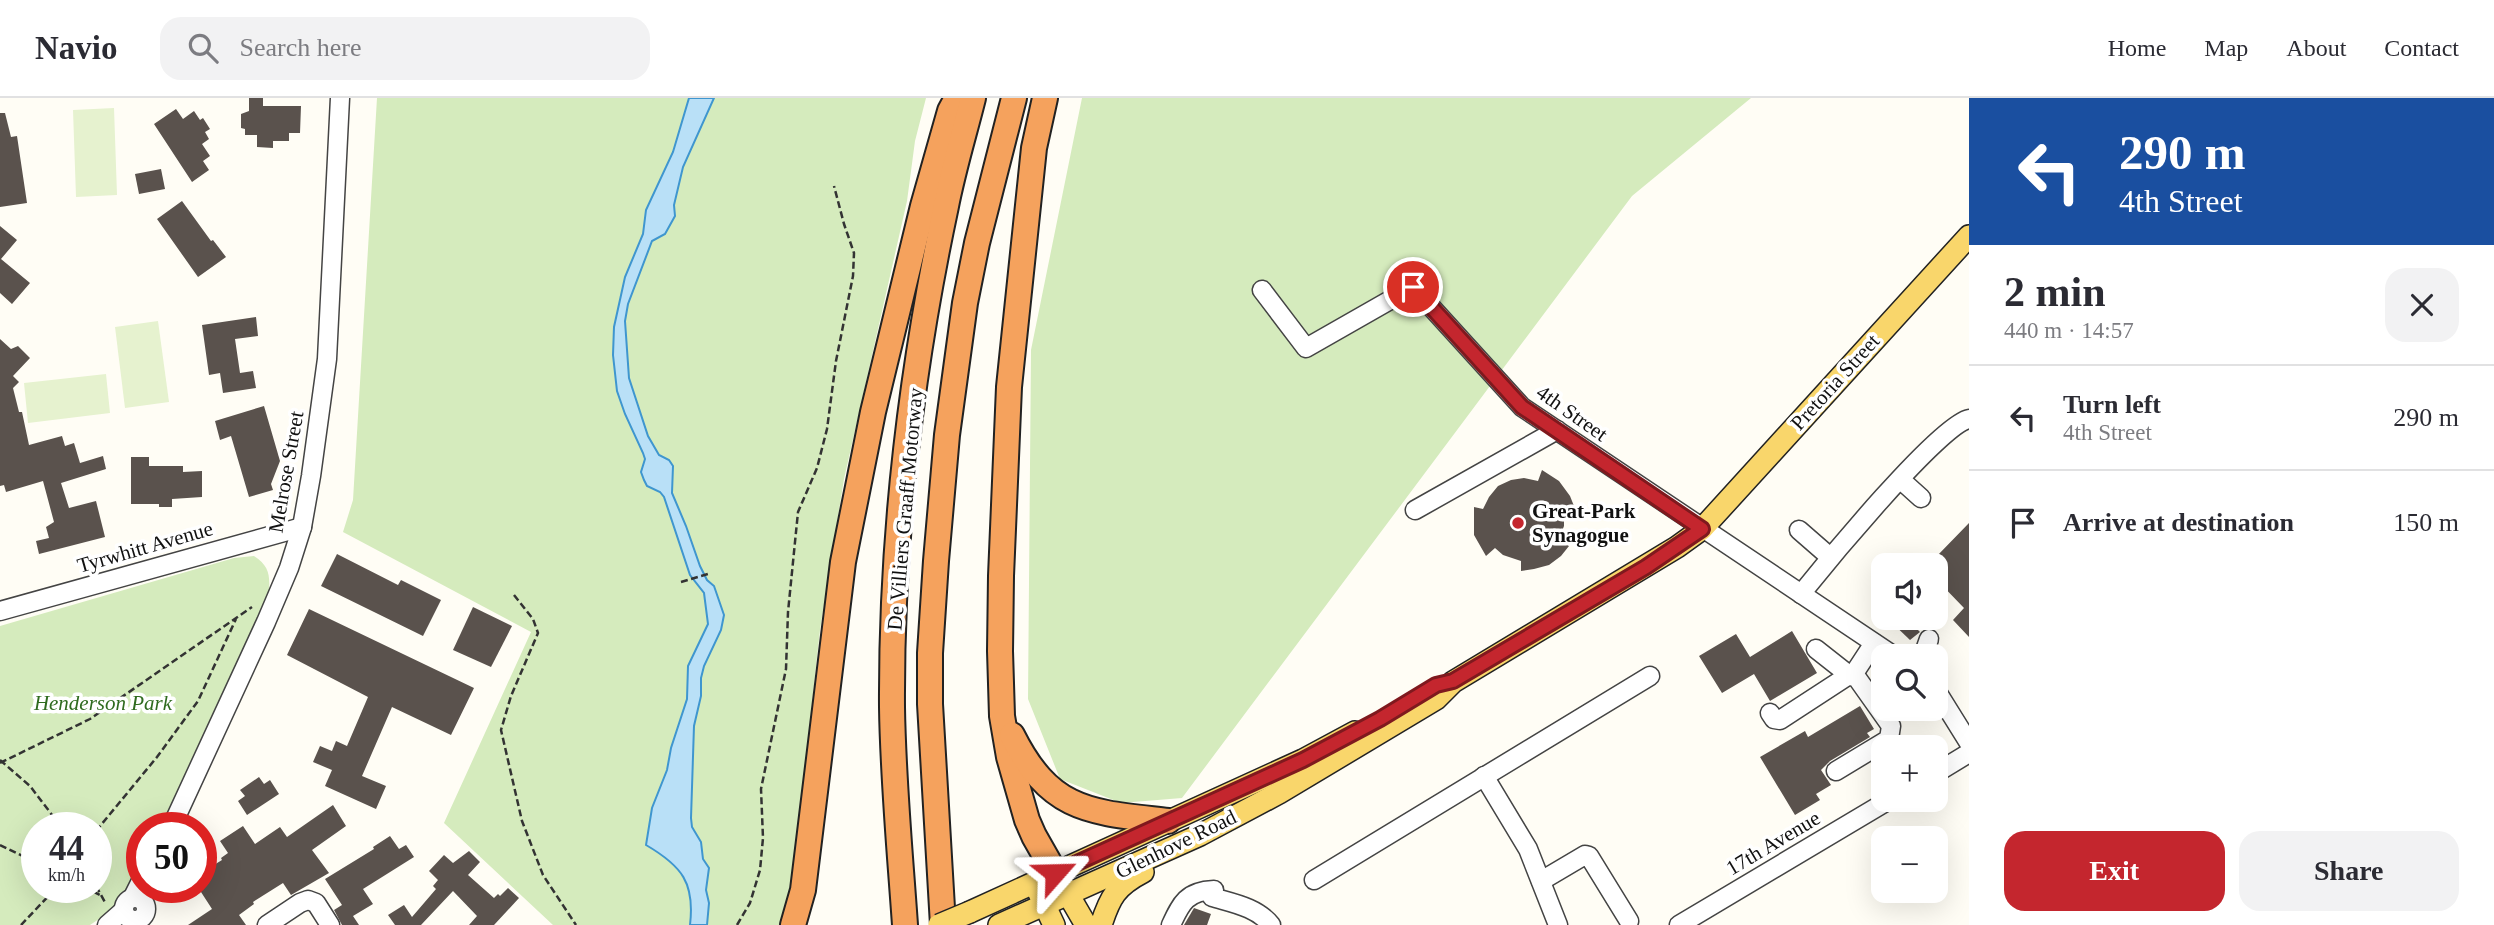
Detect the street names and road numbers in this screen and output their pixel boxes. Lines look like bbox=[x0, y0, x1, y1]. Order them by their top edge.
street label: Pretoria Street bbox=[1786, 329, 1884, 435]
street label: 4th Street bbox=[1532, 380, 1612, 446]
street label: De Villiers Graaff Motorway bbox=[882, 386, 928, 631]
street label: Melrose Street bbox=[263, 409, 309, 535]
street label: Tyrwhitt Avenue bbox=[74, 516, 216, 578]
street label: Glenhove Road bbox=[1112, 804, 1241, 884]
street label: 17th Avenue bbox=[1722, 806, 1824, 880]

